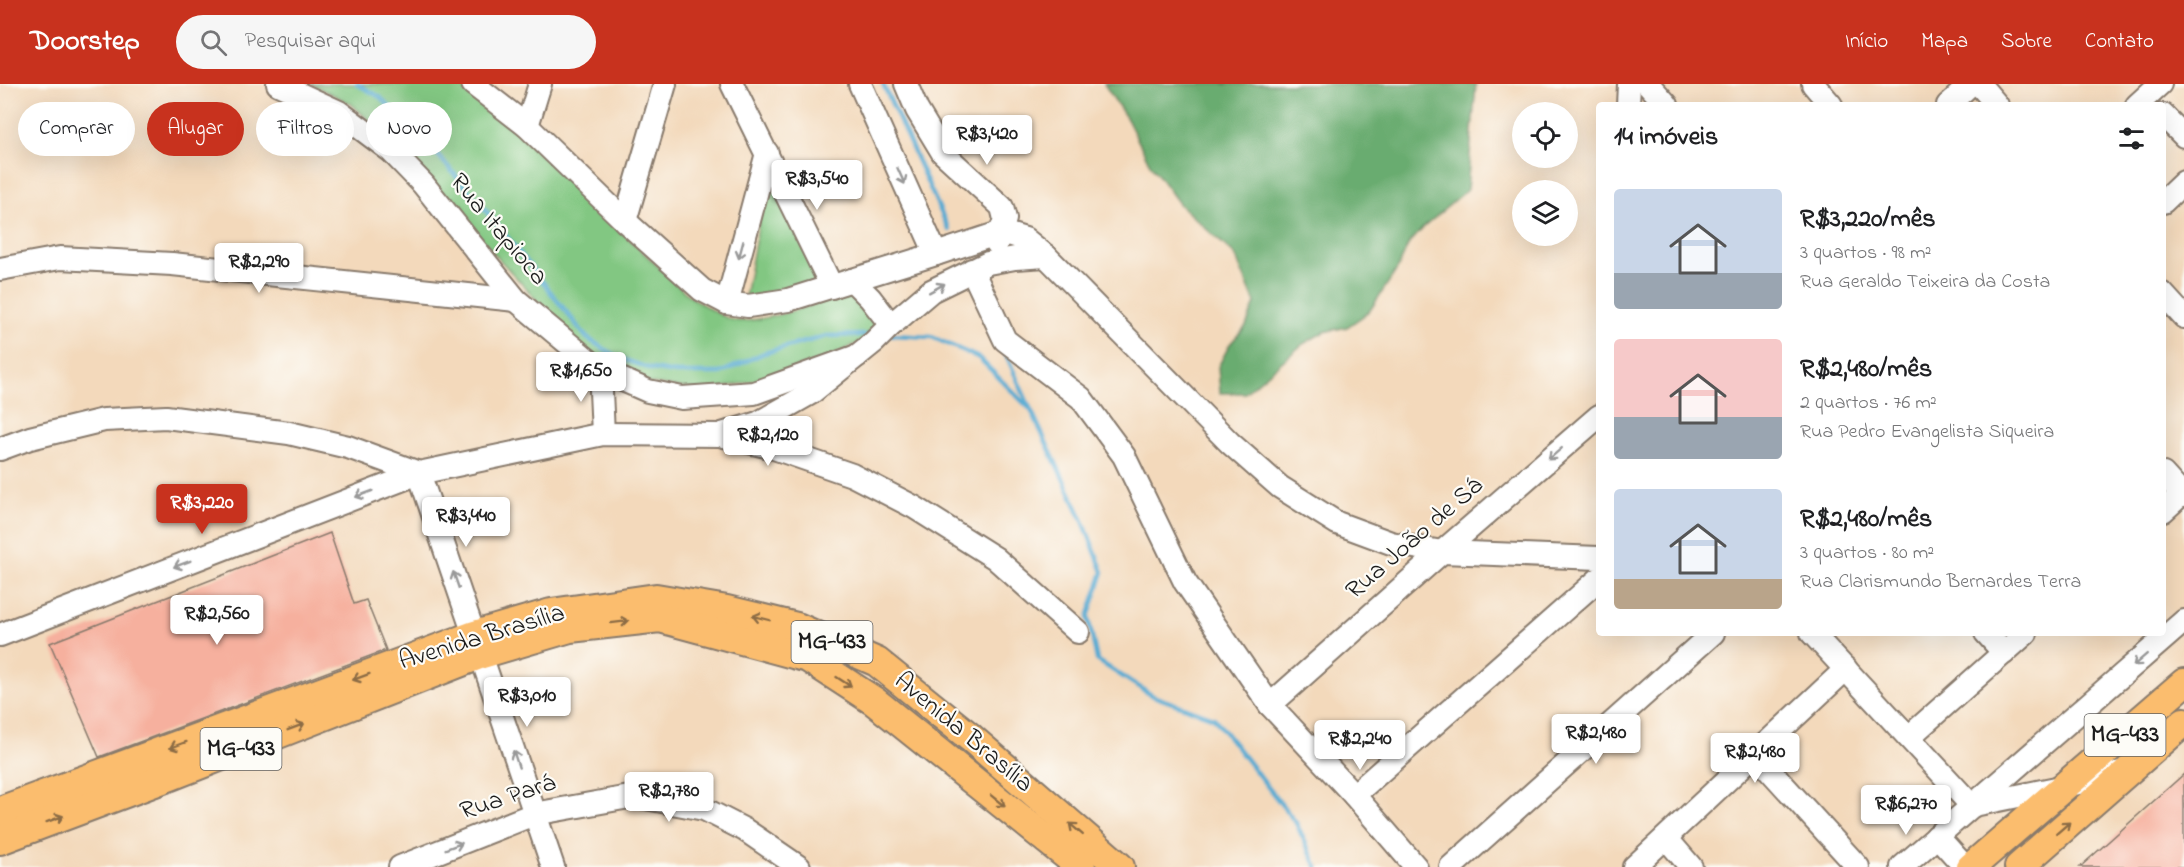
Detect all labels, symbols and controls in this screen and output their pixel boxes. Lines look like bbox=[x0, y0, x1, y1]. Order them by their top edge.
search box bbox=[176, 15, 596, 69]
text: Doorstep bbox=[30, 22, 140, 63]
icon: search bbox=[197, 26, 230, 59]
text: Pesquisar aqui bbox=[245, 26, 376, 58]
text: Início bbox=[1845, 27, 1888, 57]
text: Mapa bbox=[1921, 27, 1968, 57]
text: Sobre bbox=[2001, 27, 2052, 57]
text: Contato bbox=[2085, 27, 2154, 57]
chip: Comprar bbox=[18, 102, 135, 156]
chip: Alugar bbox=[147, 102, 244, 156]
chip: Filtros bbox=[256, 102, 354, 156]
chip: Novo bbox=[366, 102, 452, 156]
map controls bbox=[1512, 102, 1578, 246]
button: locate bbox=[1512, 102, 1578, 168]
pin: R$3,420 bbox=[932, 115, 1042, 166]
text: 14 imóveis bbox=[1614, 119, 1718, 157]
text: R$3,420 bbox=[956, 120, 1018, 149]
icon: filters bbox=[2115, 122, 2148, 155]
pin: R$3,540 bbox=[762, 160, 872, 211]
street label: Rua Itapioca bbox=[440, 165, 556, 295]
text: R$3,540 bbox=[785, 165, 849, 194]
one-way arrow bbox=[896, 166, 907, 184]
button: layers bbox=[1512, 180, 1578, 246]
text: R$3,220/mês bbox=[1800, 201, 1936, 239]
icon: home bbox=[1662, 213, 1734, 285]
text: 3 quartos · 98 m² bbox=[1800, 239, 1932, 268]
one-way arrow bbox=[735, 241, 746, 260]
pin: R$2,290 bbox=[204, 243, 314, 294]
text: R$2,290 bbox=[228, 248, 290, 277]
text: Rua Geraldo Teixeira da Costa bbox=[1800, 268, 2050, 297]
one-way arrow bbox=[928, 282, 945, 294]
text: R$2,480/mês bbox=[1800, 351, 1932, 389]
pin: R$1,650 bbox=[526, 352, 636, 403]
text: R$1,650 bbox=[550, 357, 612, 386]
icon: home bbox=[1662, 363, 1734, 435]
text: 2 quartos · 76 m² bbox=[1800, 389, 1937, 418]
pin: R$2,120 bbox=[713, 416, 823, 467]
text: Rua Pedro Evangelista Siqueira bbox=[1800, 418, 2054, 447]
text: R$2,120 bbox=[737, 421, 799, 450]
one-way arrow bbox=[1548, 447, 1563, 461]
street label: Rua João de Sá bbox=[1338, 468, 1492, 610]
pin: R$3,220 bbox=[147, 484, 257, 535]
text: R$3,220 bbox=[170, 489, 234, 518]
one-way arrow bbox=[355, 490, 374, 501]
pin: R$3,440 bbox=[411, 497, 521, 548]
text: R$2,480/mês bbox=[1800, 501, 1932, 539]
text: R$3,440 bbox=[436, 502, 496, 531]
icon: home bbox=[1662, 513, 1734, 585]
text: 3 quartos · 80 m² bbox=[1800, 539, 1934, 568]
one-way arrow bbox=[173, 560, 192, 571]
text: Rua Clarismundo Bernardes Terra bbox=[1800, 568, 2081, 597]
one-way arrow bbox=[449, 571, 460, 590]
pin: R$2,560 bbox=[162, 595, 272, 646]
street label: Avenida Brasília bbox=[394, 595, 570, 681]
text: R$2,560 bbox=[184, 600, 250, 629]
one-way arrow bbox=[752, 612, 771, 624]
one-way arrow bbox=[609, 616, 629, 627]
road number: MG-433 bbox=[792, 621, 872, 663]
one-way arrow bbox=[2133, 653, 2148, 667]
street label: Avenida Brasília bbox=[885, 663, 1041, 803]
one-way arrow bbox=[352, 673, 371, 684]
one-way arrow bbox=[835, 676, 852, 688]
pin: R$3,010 bbox=[472, 677, 582, 728]
text: R$3,010 bbox=[498, 682, 556, 711]
pin: R$2,480 bbox=[1541, 714, 1651, 765]
road number: MG-433 bbox=[2084, 714, 2166, 756]
text: R$2,480 bbox=[1566, 719, 1626, 748]
pin: R$2,240 bbox=[1305, 720, 1415, 771]
one-way arrow bbox=[286, 721, 305, 732]
text: R$2,240 bbox=[1328, 725, 1392, 754]
road number: MG-433 bbox=[200, 728, 282, 770]
pin: R$2,480 bbox=[1700, 733, 1810, 784]
text: R$2,480 bbox=[1725, 738, 1785, 767]
one-way arrow bbox=[169, 740, 188, 751]
one-way arrow bbox=[509, 750, 520, 769]
street label: Rua Pará bbox=[455, 765, 561, 831]
pin: R$2,780 bbox=[614, 772, 724, 823]
text: R$2,780 bbox=[639, 777, 699, 806]
pin: R$6,270 bbox=[1851, 785, 1961, 836]
text: R$6,270 bbox=[1875, 790, 1937, 819]
one-way arrow bbox=[990, 794, 1006, 807]
one-way arrow bbox=[45, 813, 64, 824]
one-way arrow bbox=[1069, 822, 1084, 836]
one-way arrow bbox=[2055, 822, 2071, 836]
one-way arrow bbox=[444, 839, 463, 850]

